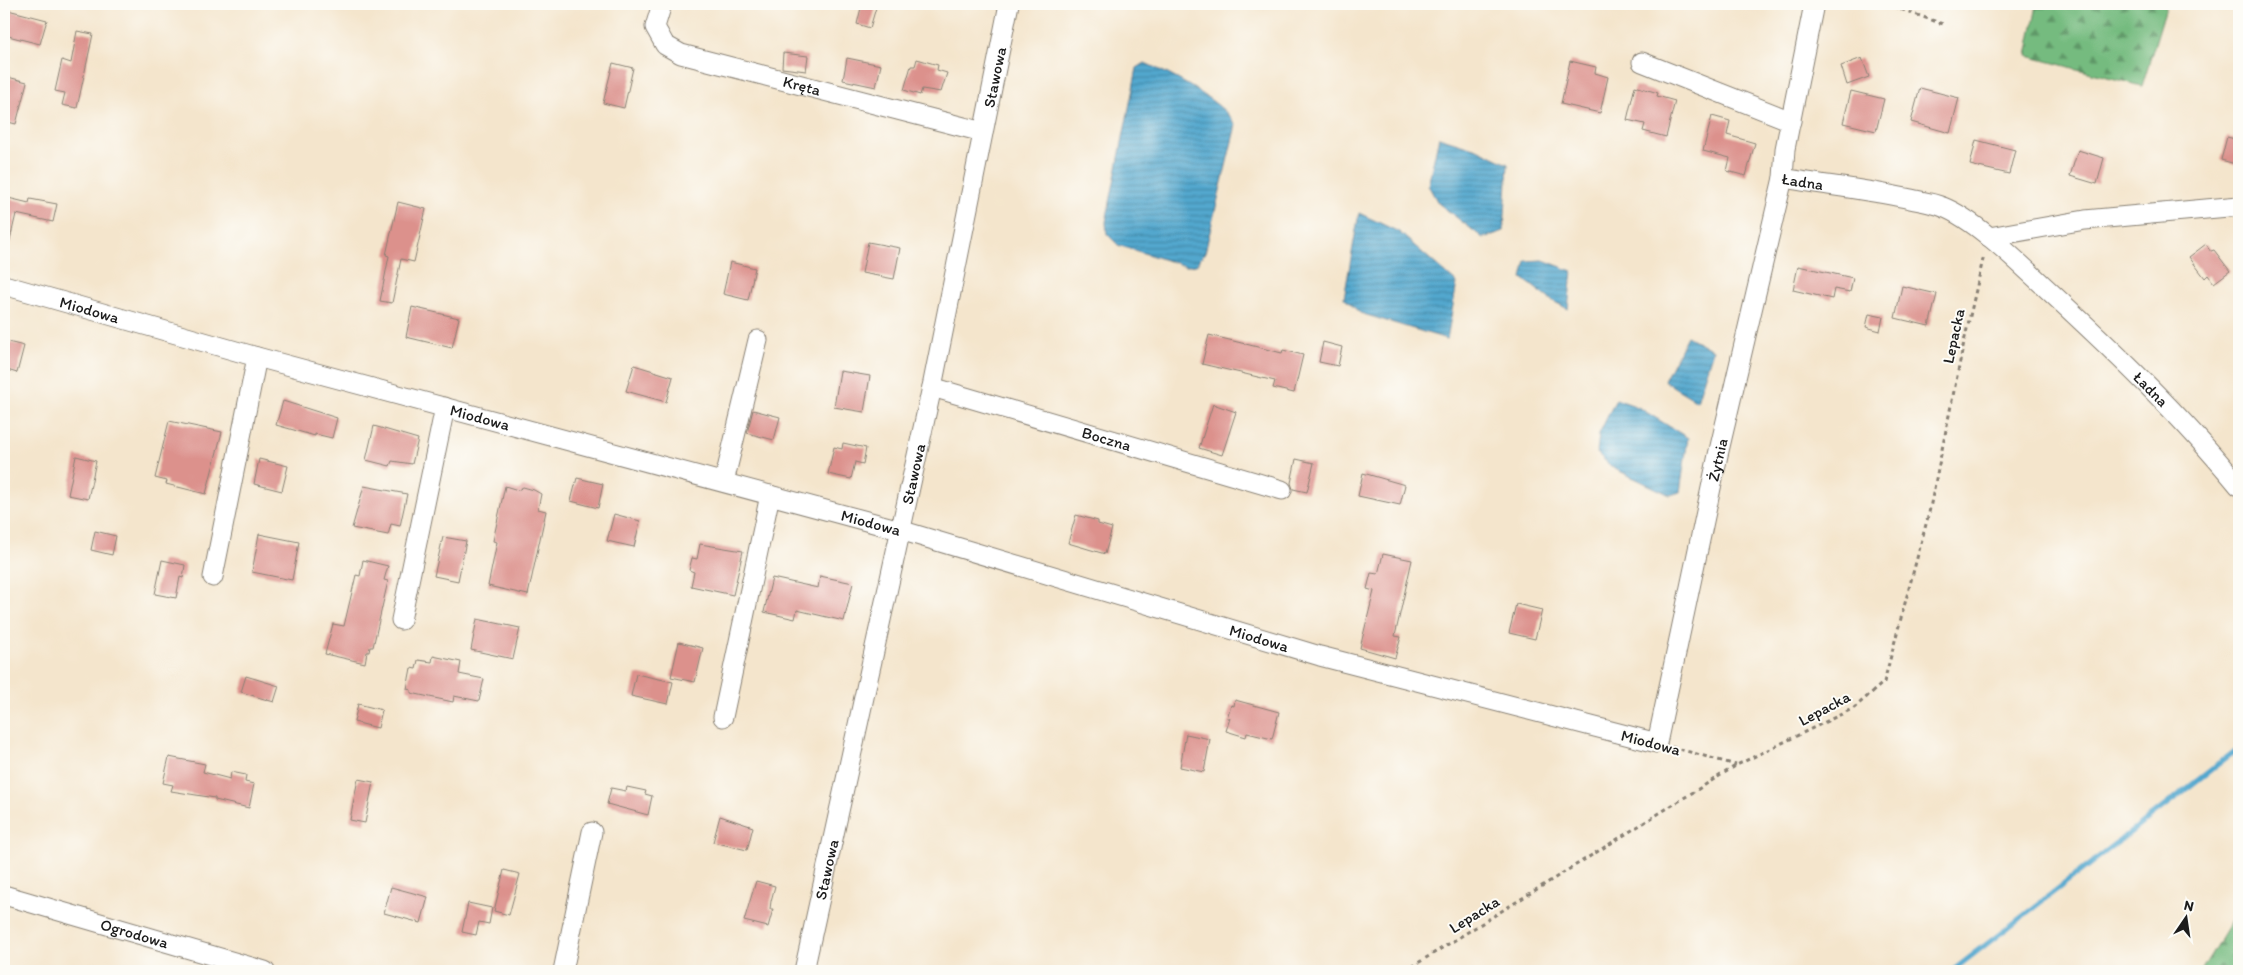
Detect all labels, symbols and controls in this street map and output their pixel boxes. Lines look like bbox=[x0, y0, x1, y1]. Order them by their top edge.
street label: Stawowa bbox=[979, 44, 1010, 109]
street label: Kręta bbox=[781, 72, 824, 100]
street label: Ładna bbox=[1780, 169, 1825, 194]
street label: Miodowa bbox=[57, 292, 122, 328]
street label: Lepacka bbox=[1938, 306, 1969, 365]
street label: Ładna bbox=[2129, 368, 2172, 411]
street label: Miodowa bbox=[448, 400, 512, 435]
street label: Boczna bbox=[1080, 423, 1133, 455]
street label: Żytnia bbox=[1704, 436, 1732, 483]
street label: Stawowa bbox=[898, 441, 929, 506]
street label: Miodowa bbox=[839, 506, 904, 540]
street label: Miodowa bbox=[1227, 620, 1292, 656]
street label: Lepacka bbox=[1795, 687, 1854, 730]
street label: Miodowa bbox=[1619, 725, 1683, 760]
street label: Stawowa bbox=[811, 837, 843, 902]
street label: Lepacka bbox=[1446, 891, 1504, 937]
north arrow bbox=[2160, 892, 2210, 942]
text: N bbox=[2182, 896, 2195, 915]
street label: Ogrodowa bbox=[98, 915, 171, 953]

